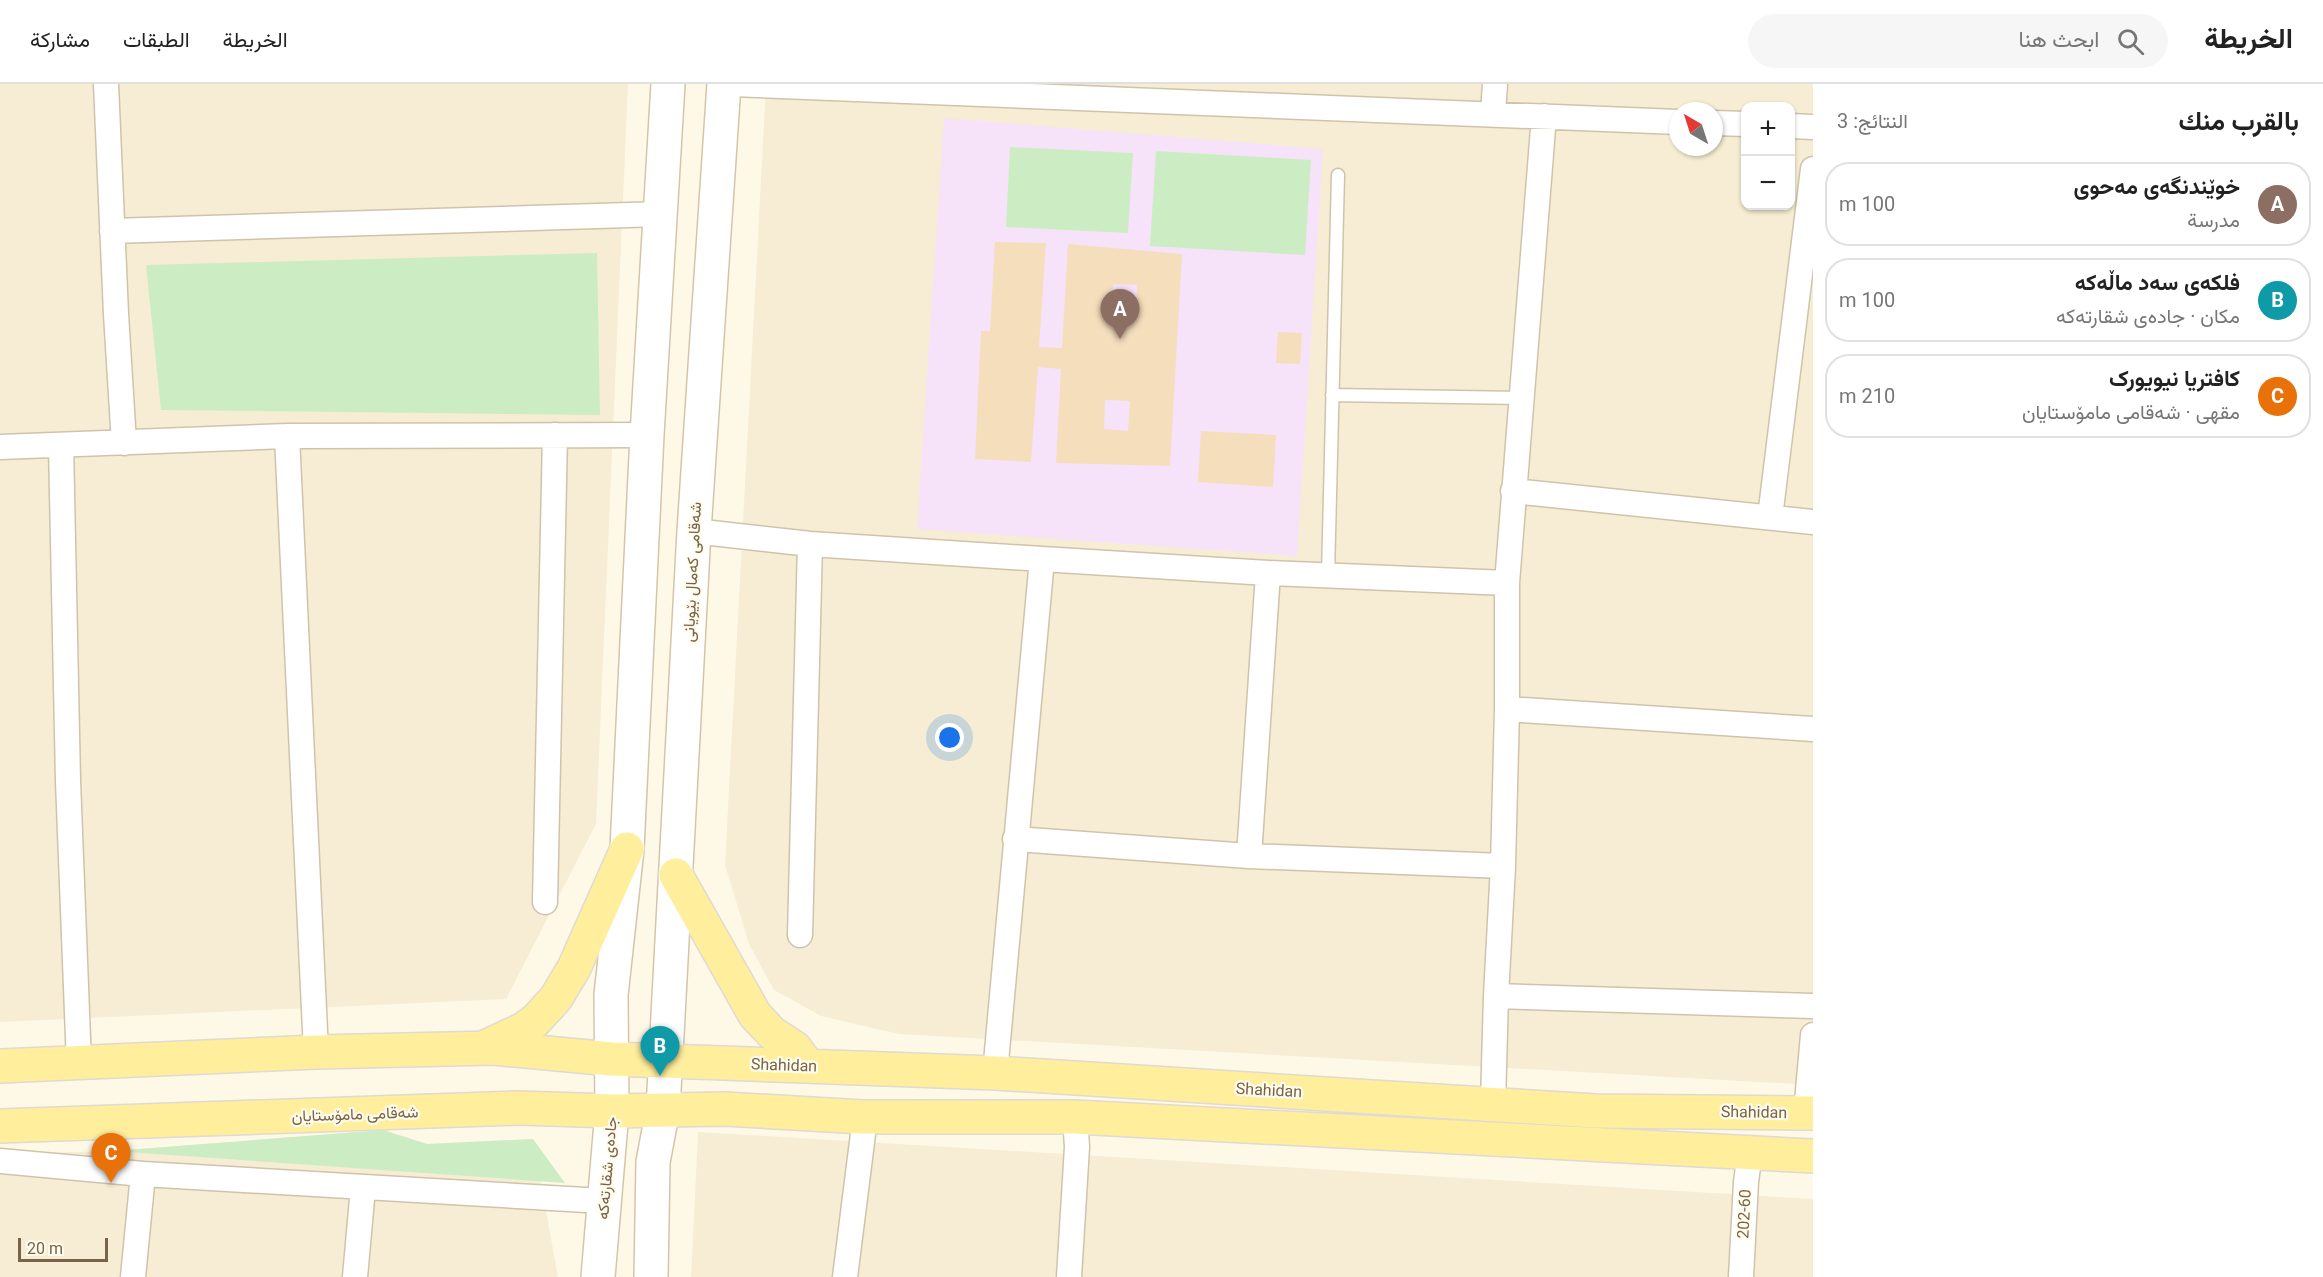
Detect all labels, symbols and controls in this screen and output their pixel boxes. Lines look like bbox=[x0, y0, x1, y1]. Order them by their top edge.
search box bbox=[1748, 14, 2168, 68]
text: الخريطة bbox=[2204, 22, 2293, 55]
icon: search bbox=[2114, 25, 2147, 58]
text: ابحث هنا bbox=[2018, 27, 2099, 52]
text: مشاركة bbox=[30, 28, 90, 52]
text: الطبقات bbox=[123, 28, 190, 52]
text: الخريطة bbox=[223, 28, 288, 52]
north arrow bbox=[1669, 102, 1723, 156]
map controls bbox=[1741, 102, 1795, 210]
button: + bbox=[1741, 102, 1795, 156]
text: بالقرب منك bbox=[2178, 106, 2299, 136]
text: النتائج: 3 bbox=[1837, 109, 1908, 133]
button: − bbox=[1741, 156, 1795, 210]
text: خوێندنگەی مەحوی bbox=[2074, 174, 2240, 199]
text: 100 m bbox=[1839, 192, 1895, 216]
text: A bbox=[2271, 192, 2284, 216]
text: مدرسة bbox=[2187, 208, 2240, 232]
text: فلکەی سەد ماڵەکە bbox=[2075, 270, 2240, 295]
text: 100 m bbox=[1839, 288, 1895, 312]
text: B bbox=[2271, 288, 2284, 312]
pin: A bbox=[1100, 290, 1140, 339]
text: مكان · جادەی شقارتەکە bbox=[2056, 304, 2240, 328]
text: کافتریا نیویورک bbox=[2109, 366, 2240, 391]
text: 210 m bbox=[1839, 384, 1895, 408]
text: C bbox=[2271, 384, 2284, 408]
text: مقهى · شەقامی مامۆستایان bbox=[2022, 400, 2240, 424]
street label: شەقامی کەمال بێویانی bbox=[679, 501, 706, 643]
your location bbox=[935, 723, 964, 752]
pin: B bbox=[640, 1026, 680, 1076]
street label: Shahidan bbox=[751, 1054, 817, 1076]
street label: Shahidan bbox=[1235, 1079, 1303, 1101]
street label: شەقامی مامۆستایان bbox=[291, 1102, 419, 1127]
street label: Shahidan bbox=[1721, 1102, 1787, 1122]
street label: جادەی شقارتەکە bbox=[593, 1115, 622, 1220]
pin: C bbox=[92, 1134, 130, 1183]
street label: 202-60 bbox=[1733, 1189, 1755, 1239]
scale bar bbox=[18, 1235, 108, 1262]
text: 20 m bbox=[27, 1239, 63, 1258]

